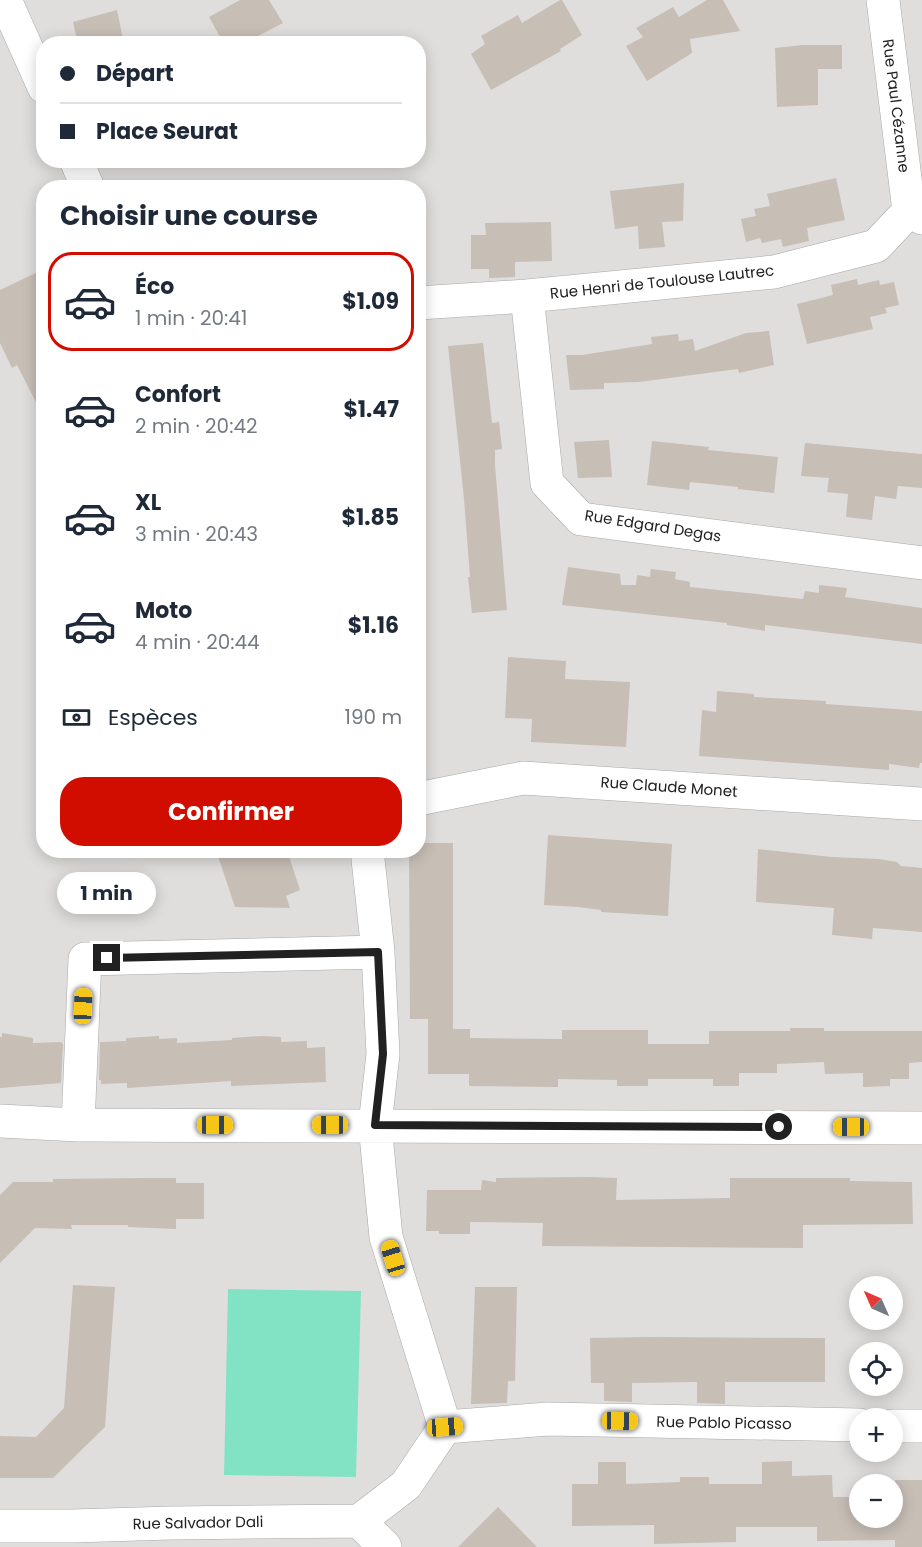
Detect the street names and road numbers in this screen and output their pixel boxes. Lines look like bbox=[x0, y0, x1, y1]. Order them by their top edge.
street label: Rue Paul Cézanne bbox=[878, 38, 915, 174]
street label: Rue Henri de Toulouse Lautrec bbox=[549, 259, 775, 304]
street label: Rue Edgard Degas bbox=[583, 504, 723, 547]
street label: Rue Claude Monet bbox=[600, 771, 738, 802]
street label: Rue Pablo Picasso bbox=[656, 1411, 792, 1434]
street label: Rue Salvador Dali bbox=[132, 1511, 264, 1534]

